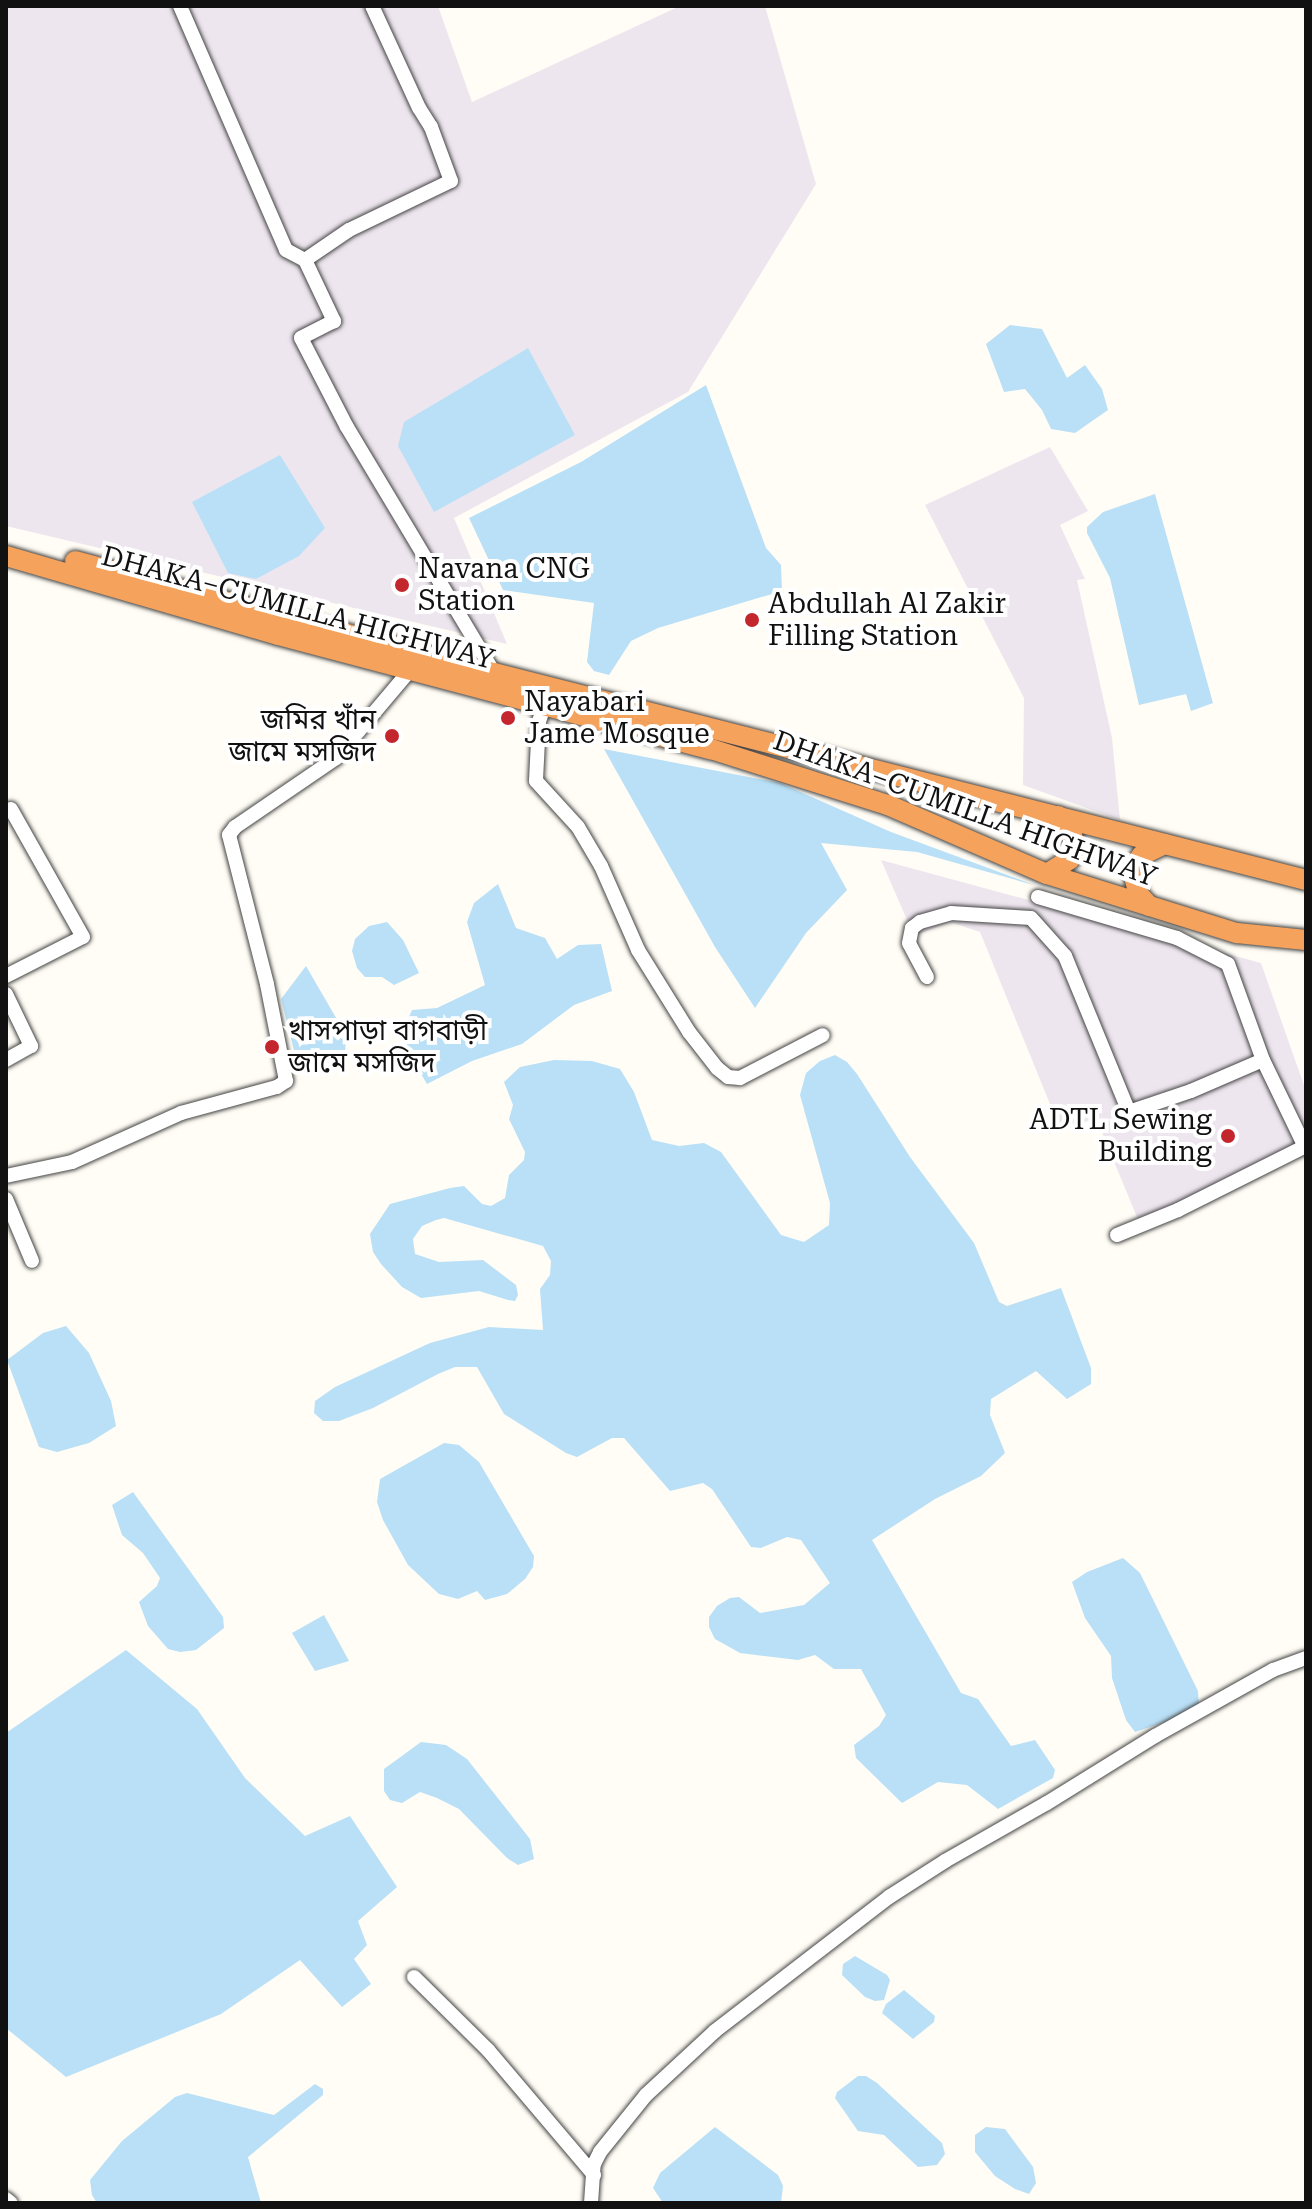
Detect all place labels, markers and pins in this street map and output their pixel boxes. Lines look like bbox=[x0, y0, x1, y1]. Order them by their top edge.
place label: Navana CNG Station bbox=[418, 552, 590, 618]
marker: Navana CNG Station bbox=[393, 576, 411, 594]
place label: Abdullah Al Zakir Filling Station bbox=[768, 587, 1006, 653]
marker: Abdullah Al Zakir Filling Station bbox=[743, 611, 761, 629]
place label: Nayabari Jame Mosque bbox=[524, 685, 710, 751]
place label: জমির খাঁন জামে মসজিদ bbox=[228, 703, 376, 769]
marker: Nayabari Jame Mosque bbox=[499, 709, 517, 727]
marker: জমির খাঁন জামে মসজিদ bbox=[383, 727, 401, 745]
place label: খাসপাড়া বাগবাড়ী জামে মসজিদ bbox=[288, 1014, 487, 1080]
marker: খাসপাড়া বাগবাড়ী জামে মসজিদ bbox=[263, 1038, 281, 1056]
place label: ADTL Sewing Building bbox=[1029, 1103, 1212, 1169]
marker: ADTL Sewing Building bbox=[1219, 1127, 1237, 1145]

